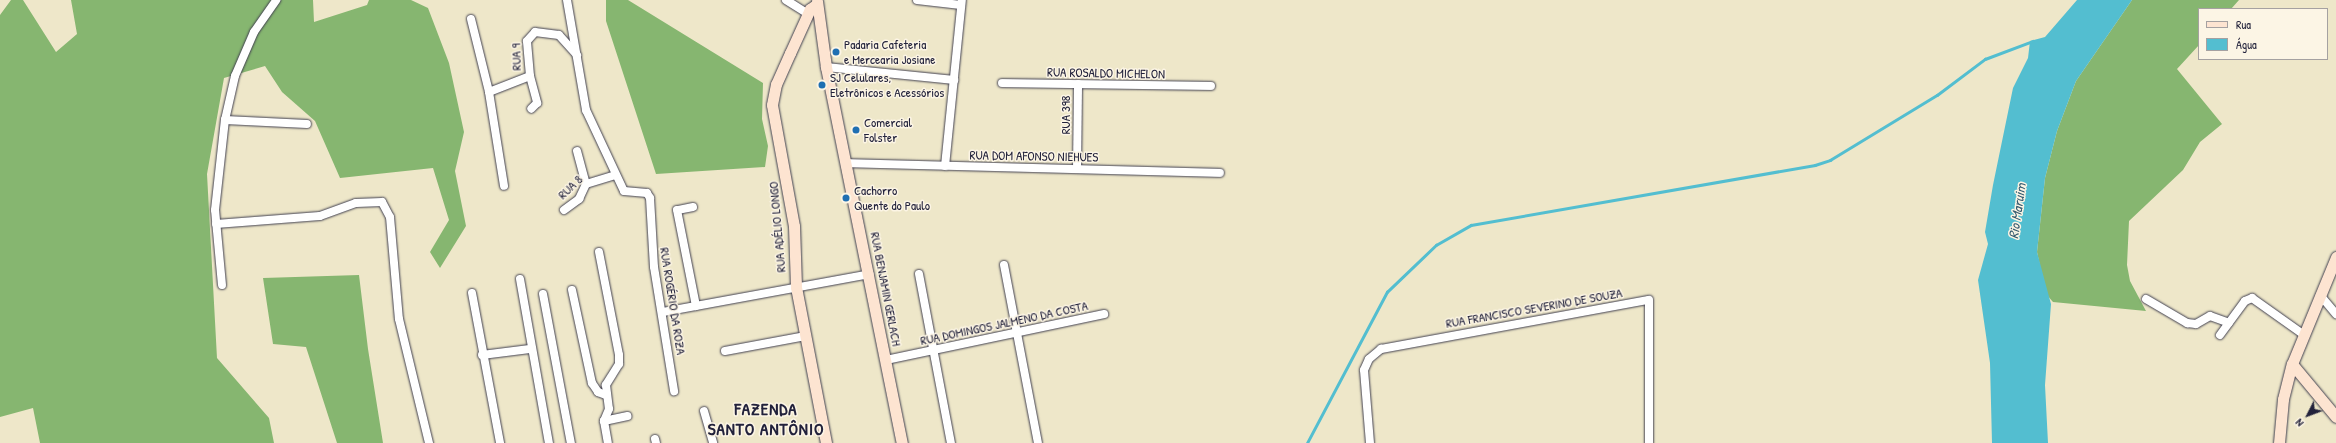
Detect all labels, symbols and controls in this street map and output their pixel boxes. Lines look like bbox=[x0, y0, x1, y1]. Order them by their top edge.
legend bbox=[2198, 8, 2328, 60]
text: Rua bbox=[2236, 16, 2251, 33]
text: Água bbox=[2236, 36, 2257, 53]
place label: Padaria Cafeteria e Mercearia Josiane bbox=[844, 37, 936, 68]
street label: RUA 9 bbox=[508, 43, 524, 71]
marker: Padaria Cafeteria e Mercearia Josiane bbox=[831, 47, 841, 57]
street label: RUA ROSALDO MICHELON bbox=[1047, 64, 1165, 82]
place label: SJ Celulares, Eletrônicos e Acessórios bbox=[830, 70, 944, 101]
marker: SJ Celulares, Eletrônicos e Acessórios bbox=[817, 80, 827, 90]
street label: RUA 398 bbox=[1057, 96, 1073, 134]
place label: Comercial Folster bbox=[864, 115, 912, 146]
marker: Comercial Folster bbox=[851, 125, 861, 135]
street label: RUA DOM AFONSO NIEHUES bbox=[970, 147, 1098, 165]
street label: RUA 8 bbox=[555, 172, 585, 202]
street label: RUA ADÉLIO LONGO bbox=[765, 181, 789, 273]
water label: Rio Maruim bbox=[2005, 182, 2029, 240]
place label: Cachorro Quente do Paulo bbox=[854, 183, 930, 214]
marker: Cachorro Quente do Paulo bbox=[841, 193, 851, 203]
street label: RUA BENJAMIN GERLACH bbox=[867, 231, 905, 347]
street label: RUA ROGÉRIO DA ROZA bbox=[657, 246, 689, 356]
street label: RUA FRANCISCO SEVERINO DE SOUZA bbox=[1445, 285, 1623, 331]
street label: RUA DOMINGOS JALMENO DA COSTA bbox=[919, 298, 1089, 348]
north arrow bbox=[2288, 395, 2328, 435]
district label: FAZENDA SANTO ANTÔNIO bbox=[708, 399, 824, 439]
text: N bbox=[2292, 416, 2306, 430]

